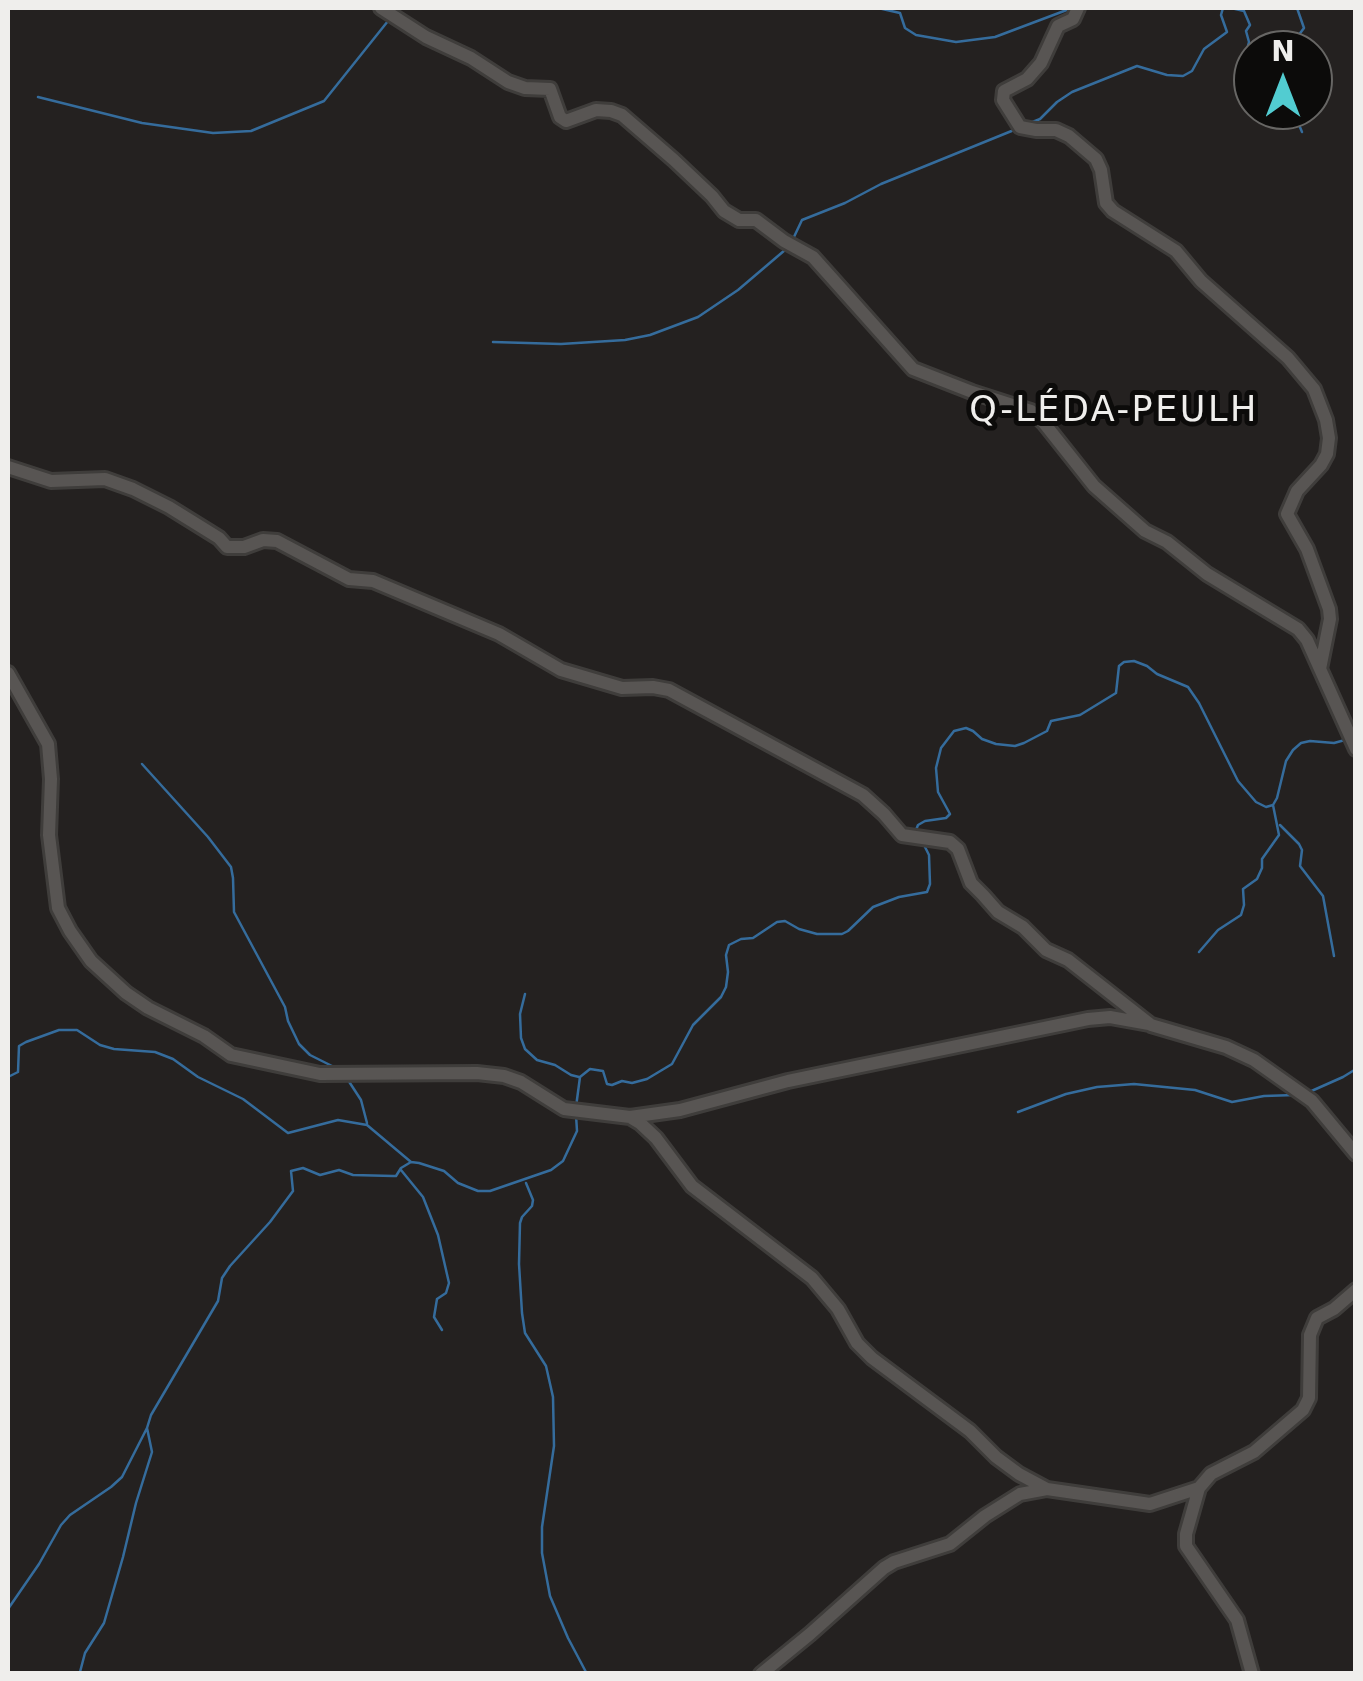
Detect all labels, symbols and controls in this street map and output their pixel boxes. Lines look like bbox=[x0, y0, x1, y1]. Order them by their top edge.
north arrow bbox=[1233, 30, 1333, 130]
text: N bbox=[1271, 35, 1295, 68]
district label: Q-LÉDA-PEULH bbox=[969, 391, 1259, 433]

